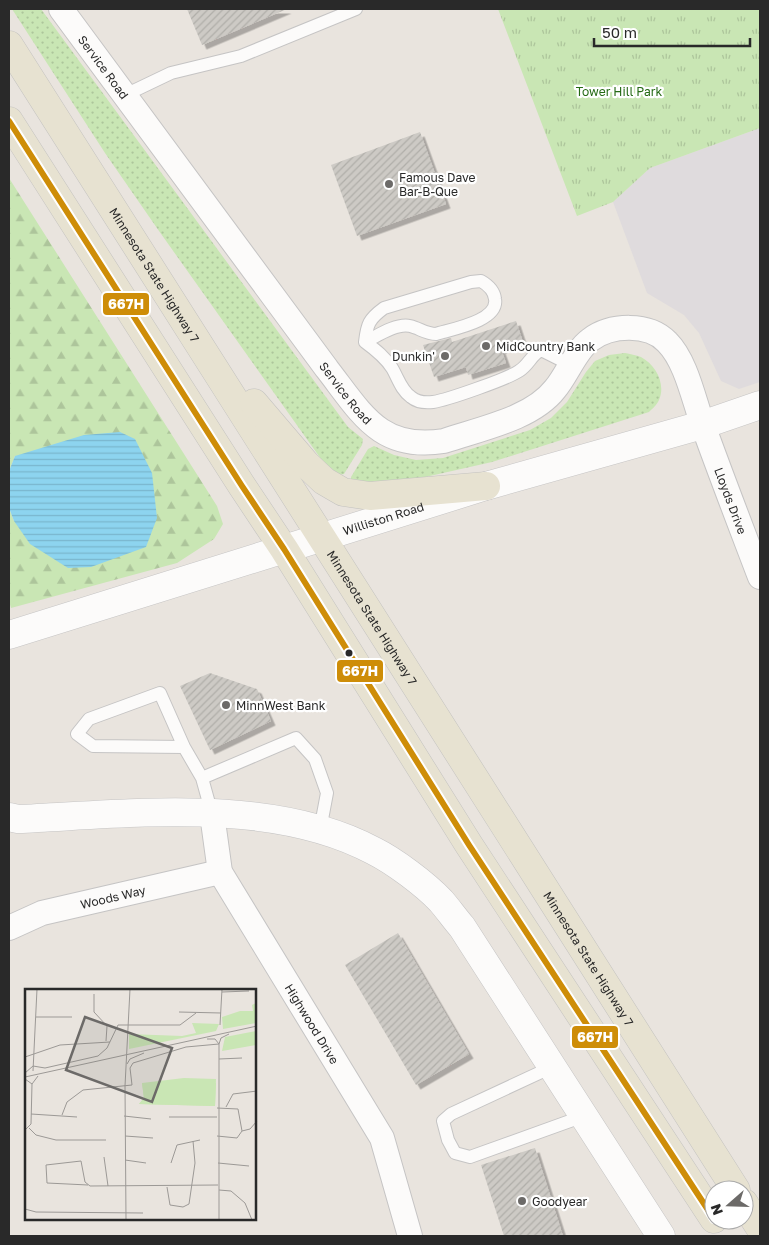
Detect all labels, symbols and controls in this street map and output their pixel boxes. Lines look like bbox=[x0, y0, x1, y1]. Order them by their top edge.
scale bar bbox=[594, 15, 750, 47]
text: 50 m bbox=[602, 23, 637, 41]
street label: Service Road bbox=[75, 32, 132, 102]
park label: Tower Hill Park bbox=[576, 84, 663, 99]
place label: Famous Dave Bar-B-Que bbox=[399, 170, 476, 199]
marker: Famous Dave Bar-B-Que bbox=[383, 178, 395, 190]
street label: Minnesota State Highway 7 bbox=[107, 205, 203, 345]
line badge: 667H bbox=[102, 292, 150, 316]
text: 667H bbox=[108, 295, 144, 312]
place label: MidCountry Bank bbox=[496, 339, 596, 354]
marker: MidCountry Bank bbox=[480, 340, 492, 352]
place label: Dunkin' bbox=[392, 349, 435, 364]
marker: Dunkin' bbox=[439, 350, 451, 362]
street label: Service Road bbox=[317, 359, 375, 427]
street label: Lloyds Drive bbox=[712, 465, 750, 536]
street label: Williston Road bbox=[341, 498, 425, 538]
street label: Minnesota State Highway 7 bbox=[324, 547, 421, 687]
unlabelled marker bbox=[344, 648, 354, 658]
line badge: 667H bbox=[336, 659, 384, 683]
text: 667H bbox=[342, 662, 378, 679]
place label: MinnWest Bank bbox=[236, 698, 326, 713]
marker: MinnWest Bank bbox=[220, 699, 232, 711]
street label: Woods Way bbox=[79, 882, 147, 911]
street label: Minnesota State Highway 7 bbox=[541, 888, 637, 1028]
street label: Highwood Drive bbox=[282, 981, 342, 1066]
inset map bbox=[25, 989, 256, 1220]
line badge: 667H bbox=[571, 1025, 619, 1049]
text: 667H bbox=[577, 1028, 613, 1045]
north arrow bbox=[704, 1180, 754, 1230]
place label: Goodyear bbox=[532, 1194, 587, 1209]
marker: Goodyear bbox=[516, 1195, 528, 1207]
text: N bbox=[707, 1202, 726, 1218]

